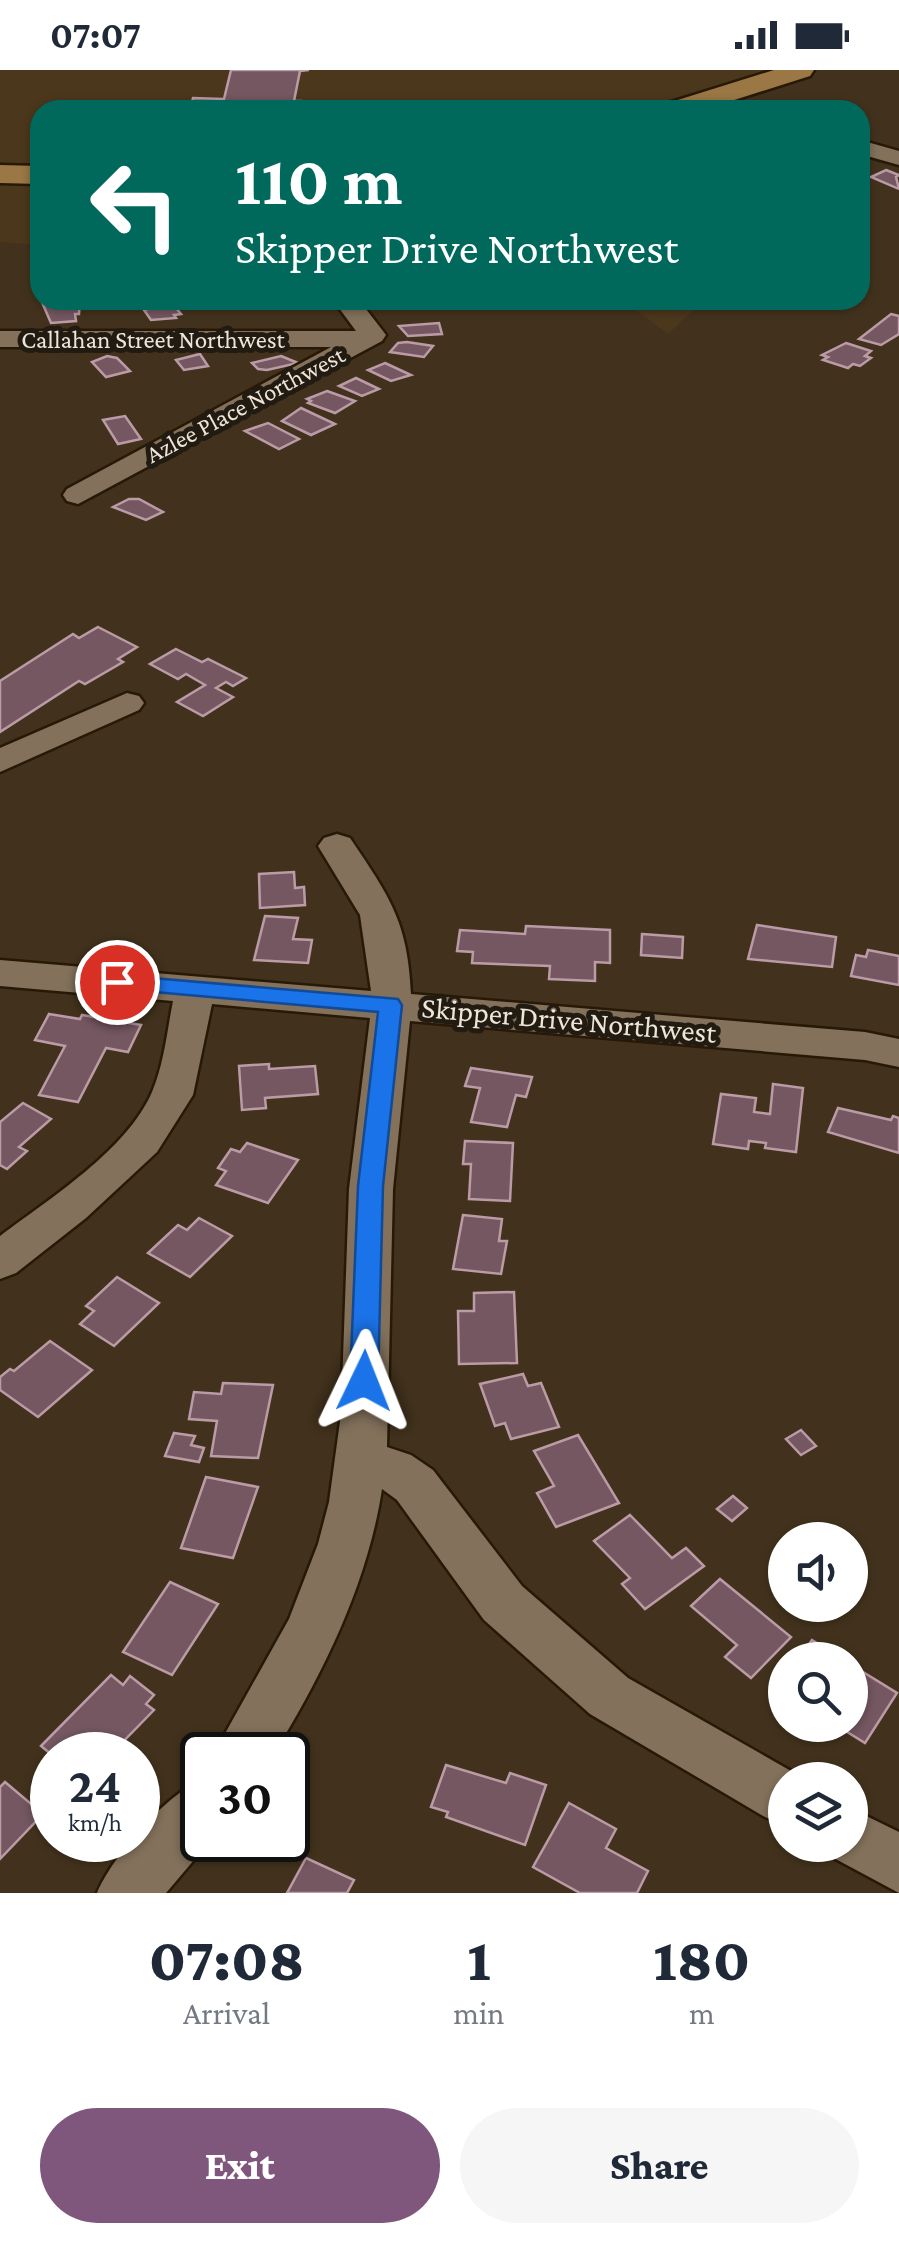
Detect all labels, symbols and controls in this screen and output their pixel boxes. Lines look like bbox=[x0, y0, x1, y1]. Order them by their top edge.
text: 07:07 bbox=[50, 14, 141, 56]
icon: left bbox=[70, 140, 200, 270]
text: 110 m bbox=[235, 141, 403, 219]
text: Skipper Drive Northwest bbox=[235, 223, 679, 273]
street label: Callahan Street Northwest bbox=[21, 326, 286, 353]
street label: Azlee Place Northwest bbox=[141, 340, 350, 468]
pin bbox=[75, 940, 160, 1025]
icon: arrive bbox=[90, 955, 145, 1010]
street label: Skipper Drive Northwest bbox=[420, 990, 719, 1050]
position arrow bbox=[312, 1329, 416, 1433]
map controls bbox=[768, 1522, 868, 1862]
button: sound bbox=[768, 1522, 868, 1622]
button: search bbox=[768, 1642, 868, 1742]
speed limit sign: 30 bbox=[180, 1732, 310, 1862]
text: 24 bbox=[69, 1757, 121, 1813]
button: layers bbox=[768, 1762, 868, 1862]
text: km/h bbox=[68, 1809, 122, 1836]
text: 07:08 bbox=[149, 1926, 304, 1993]
text: 1 bbox=[467, 1926, 491, 1993]
text: 180 bbox=[653, 1926, 750, 1993]
text: Arrival bbox=[183, 1995, 270, 2031]
text: min bbox=[453, 1995, 505, 2031]
text: m bbox=[689, 1995, 715, 2031]
button: Exit bbox=[40, 2108, 440, 2223]
button: Share bbox=[460, 2108, 859, 2223]

